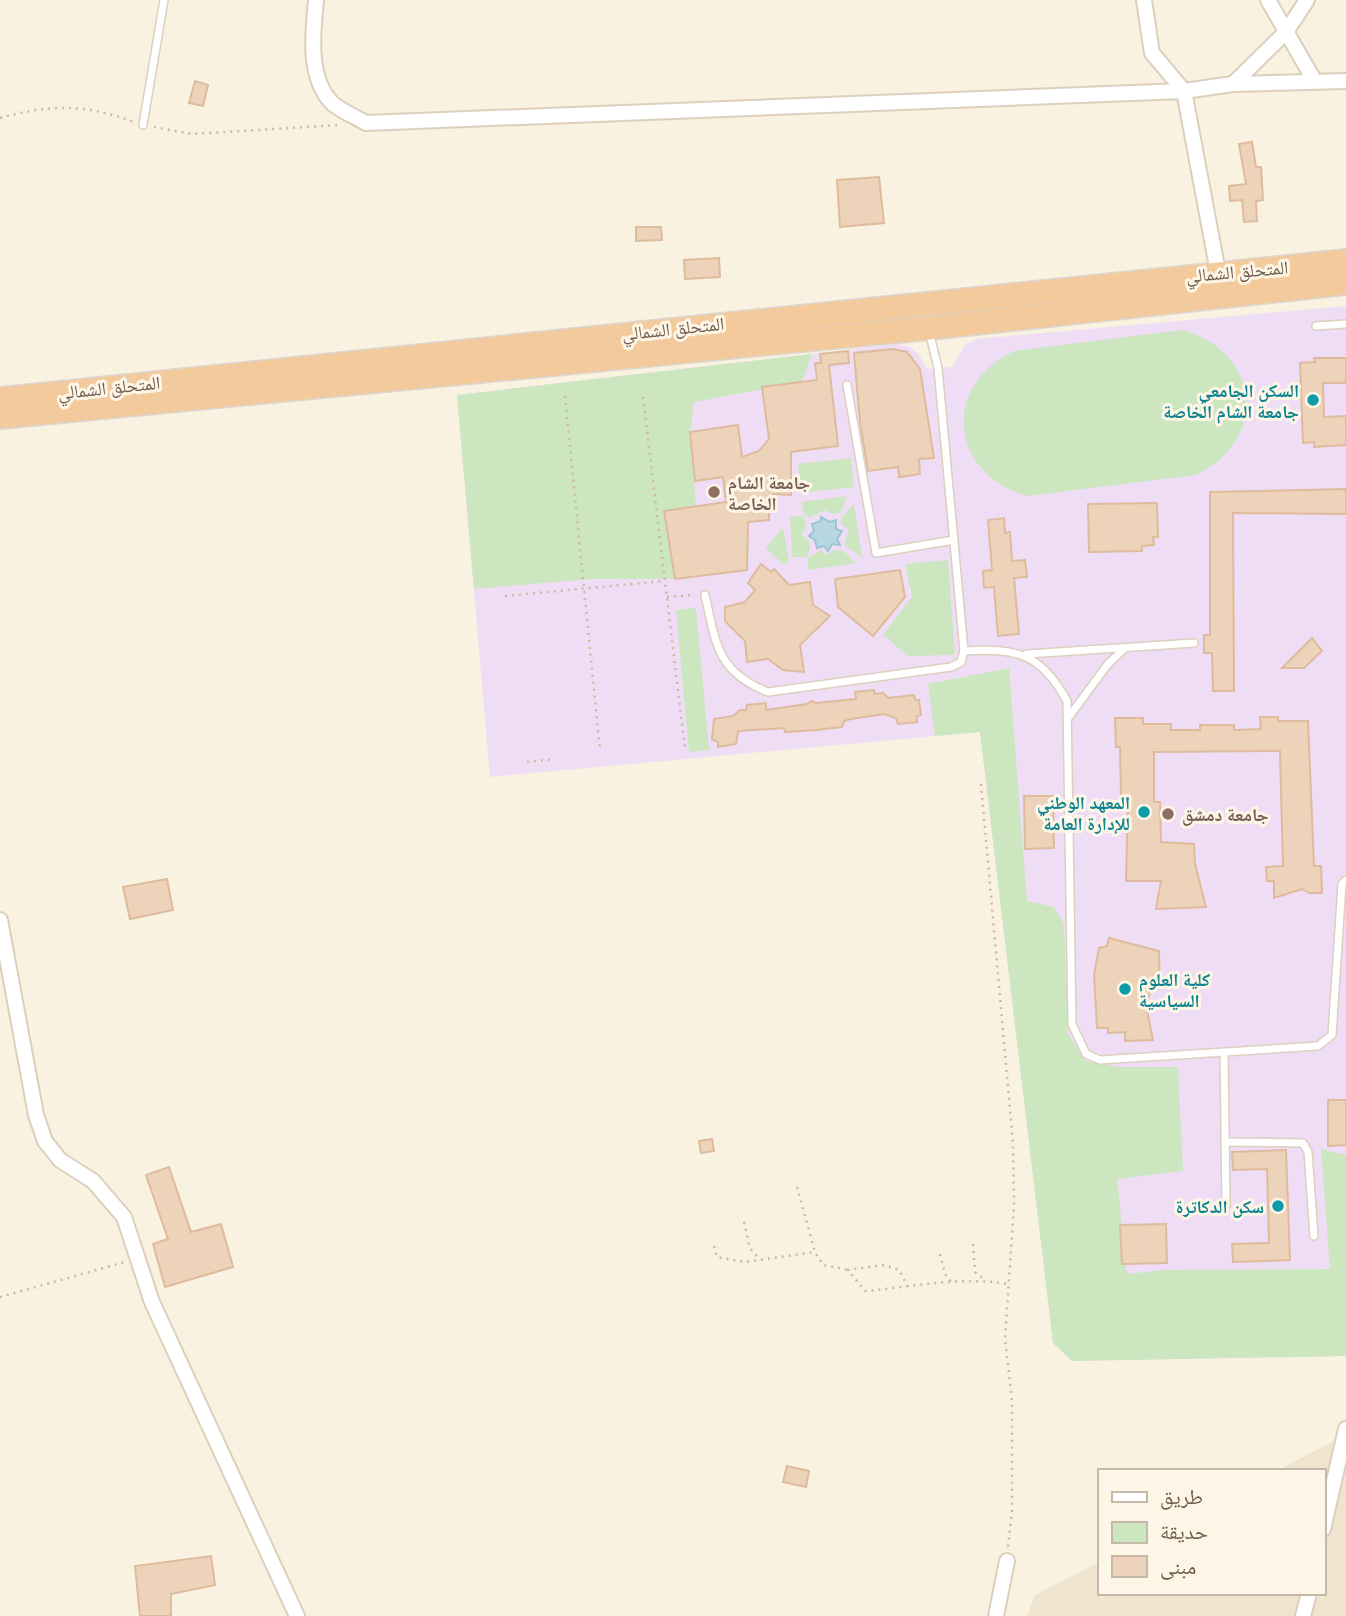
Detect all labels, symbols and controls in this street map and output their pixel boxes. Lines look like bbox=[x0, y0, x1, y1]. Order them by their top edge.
street label: المتحلق الشمالي bbox=[1185, 255, 1290, 291]
street label: المتحلق الشمالي bbox=[621, 311, 726, 349]
street label: المتحلق الشمالي bbox=[57, 370, 162, 408]
place label: السكن الجامعي جامعة الشام الخاصة bbox=[1163, 378, 1299, 424]
marker: السكن الجامعي جامعة الشام الخاصة bbox=[1305, 392, 1321, 408]
place label: جامعة الشام الخاصة bbox=[728, 470, 811, 515]
marker: جامعة الشام الخاصة bbox=[706, 484, 722, 500]
place label: المعهد الوطني للإدارة العامة bbox=[1037, 790, 1130, 835]
place label: جامعة دمشق bbox=[1182, 802, 1269, 826]
marker: المعهد الوطني للإدارة العامة bbox=[1136, 804, 1152, 820]
marker: جامعة دمشق bbox=[1160, 806, 1176, 822]
place label: كلية العلوم السياسية bbox=[1139, 967, 1210, 1012]
marker: كلية العلوم السياسية bbox=[1117, 981, 1133, 997]
place label: سكن الدكاترة bbox=[1176, 1194, 1264, 1218]
marker: سكن الدكاترة bbox=[1270, 1198, 1286, 1214]
legend bbox=[1098, 1469, 1325, 1595]
text: طريق bbox=[1160, 1482, 1203, 1510]
text: حديقة bbox=[1160, 1517, 1208, 1545]
text: مبنى bbox=[1160, 1552, 1196, 1580]

